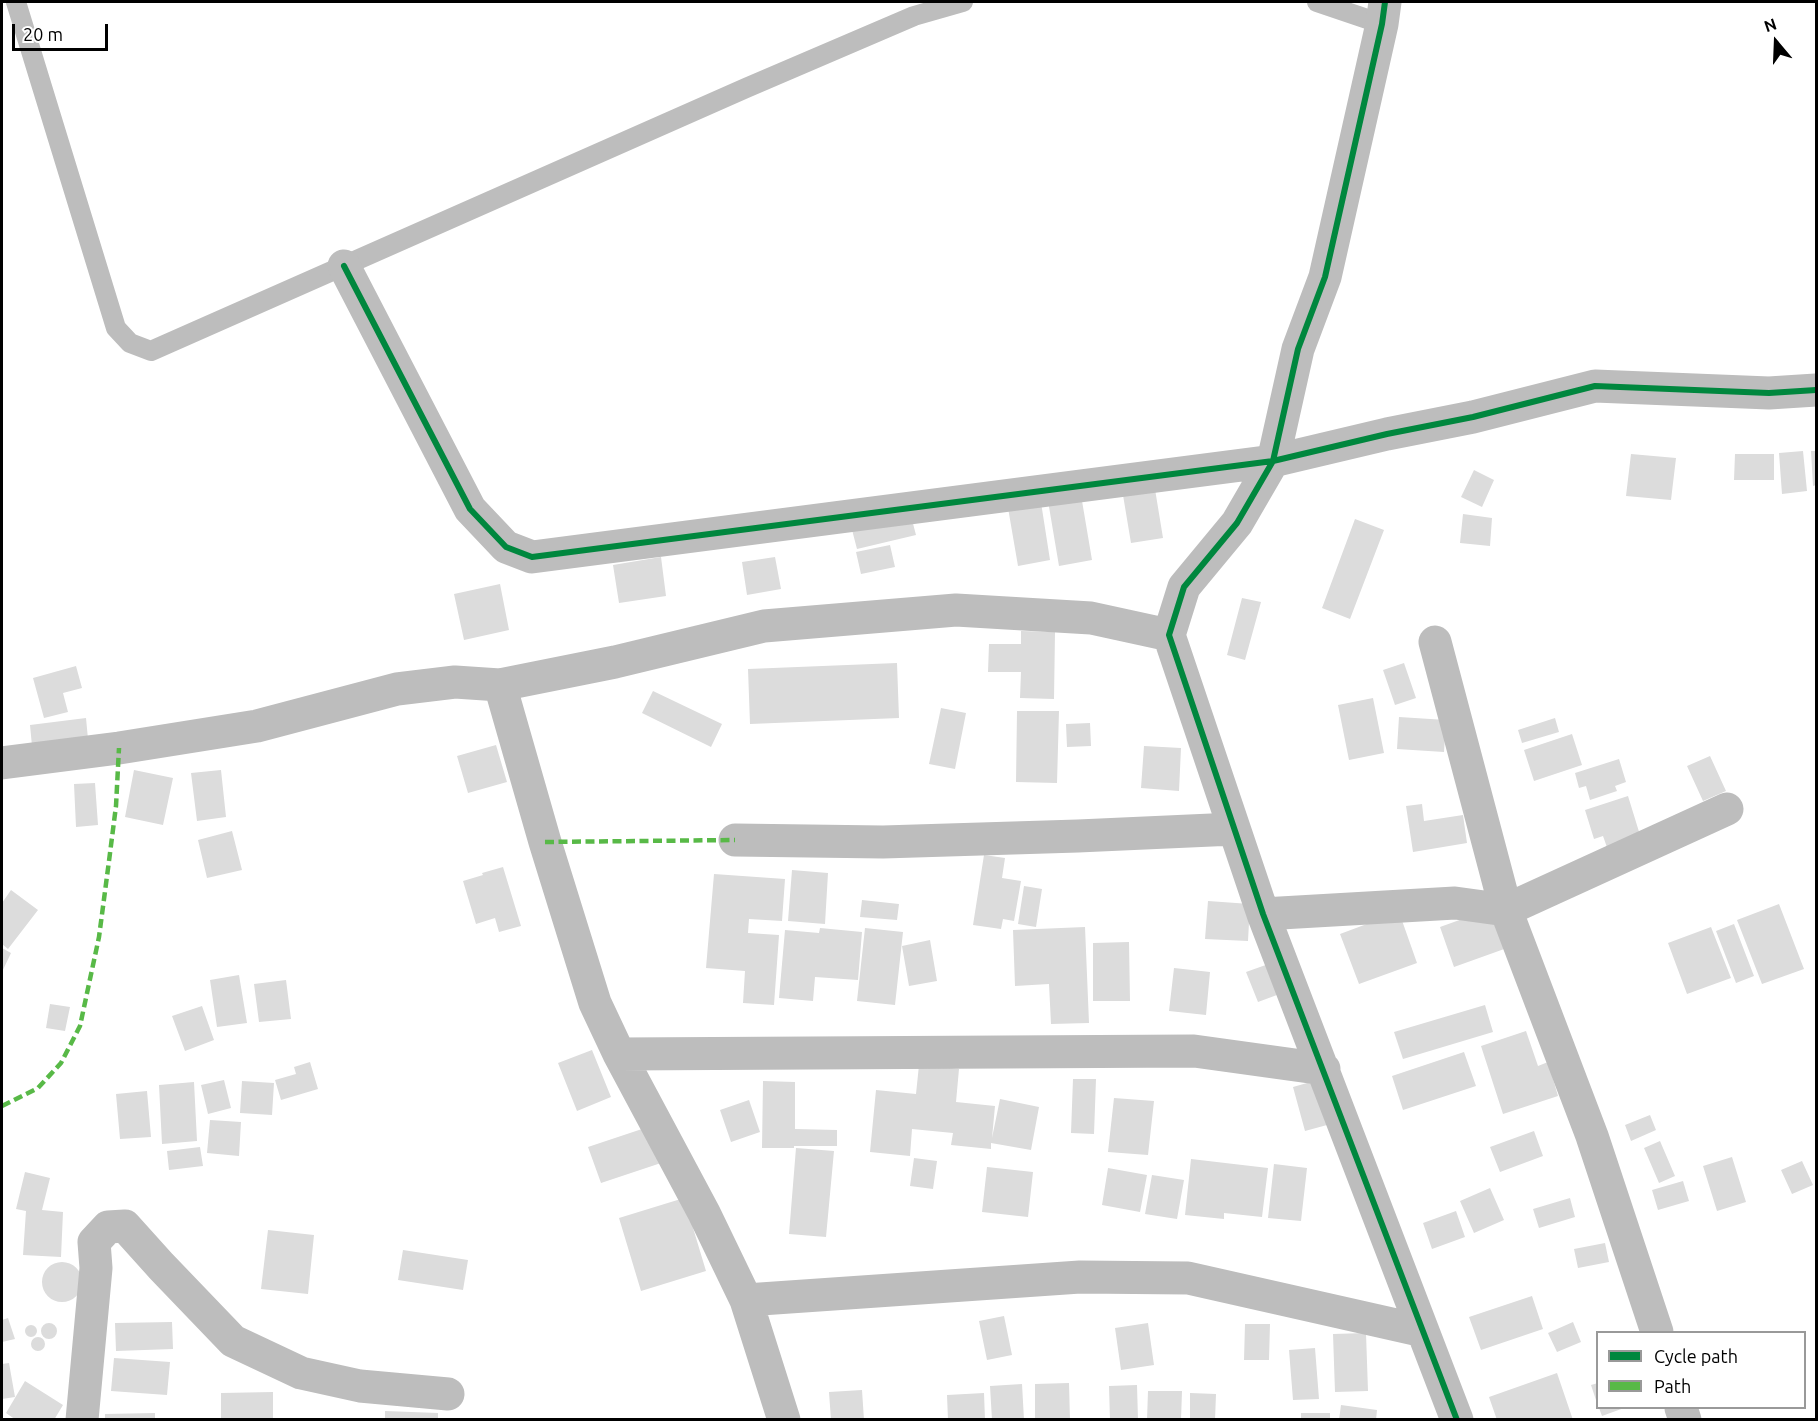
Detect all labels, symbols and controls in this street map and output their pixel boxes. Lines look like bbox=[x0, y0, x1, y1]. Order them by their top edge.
scale bar bbox=[15, 12, 111, 50]
north arrow bbox=[1746, 12, 1806, 72]
text: N bbox=[1762, 15, 1779, 35]
text: 20 m bbox=[23, 24, 63, 44]
legend bbox=[1596, 1331, 1806, 1409]
text: Cycle path bbox=[1654, 1346, 1738, 1366]
text: Path bbox=[1654, 1376, 1691, 1396]

